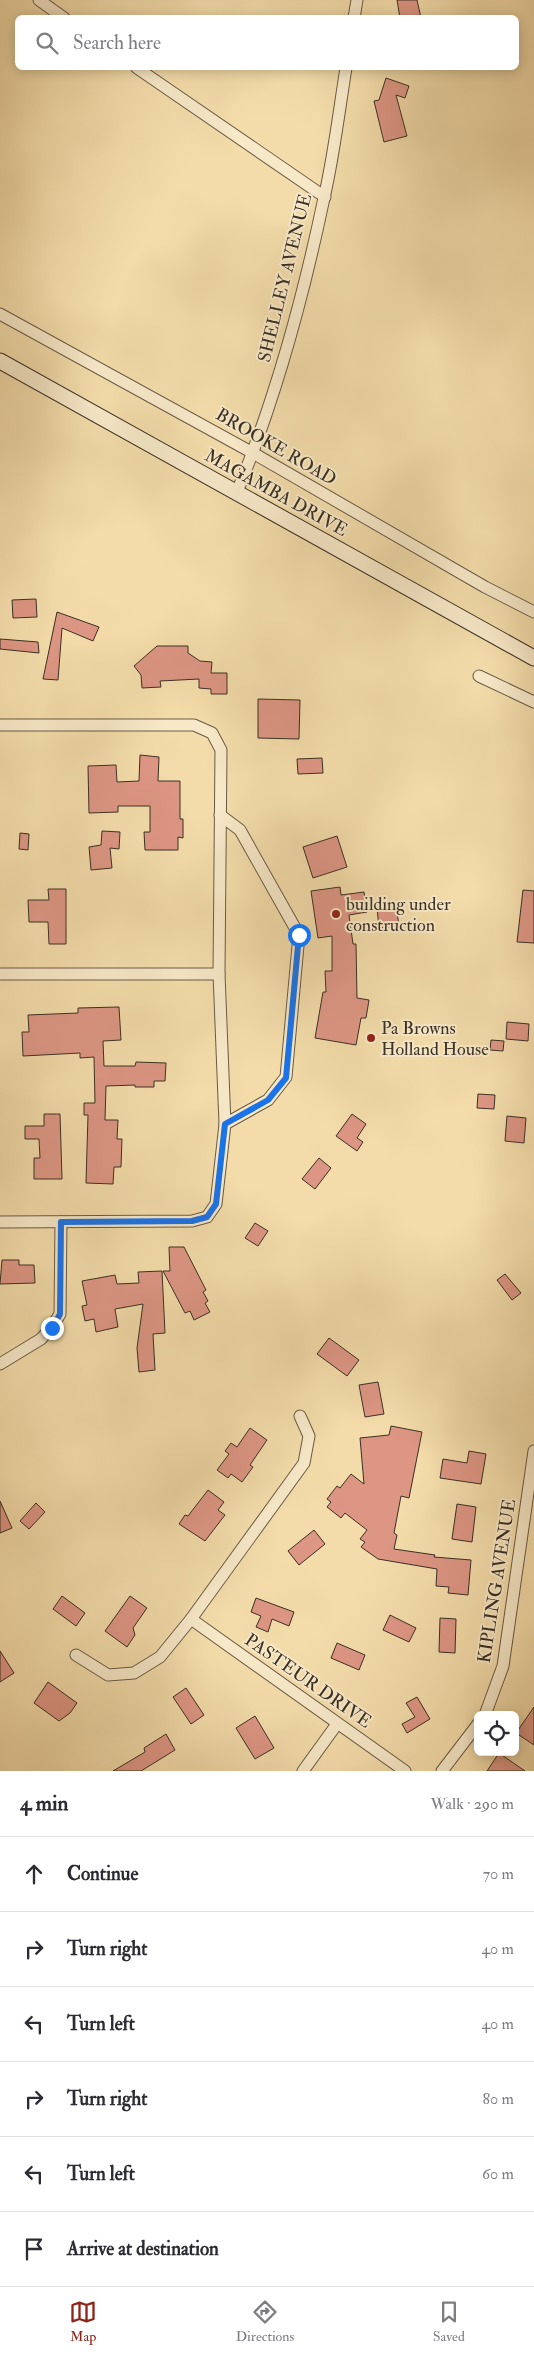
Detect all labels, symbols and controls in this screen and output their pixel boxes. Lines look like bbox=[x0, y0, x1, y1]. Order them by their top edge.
search box bbox=[15, 15, 519, 70]
icon: search bbox=[33, 29, 61, 57]
text: Search here bbox=[73, 31, 161, 55]
street label: SHELLEY AVENUE bbox=[253, 191, 317, 365]
street label: BROOKE ROAD bbox=[211, 403, 341, 491]
street label: MAGAMBA DRIVE bbox=[201, 444, 352, 542]
place label: building under construction bbox=[346, 893, 451, 937]
marker: building under construction bbox=[330, 908, 342, 920]
route start bbox=[288, 924, 311, 947]
place label: Pa Browns Holland House bbox=[381, 1017, 489, 1061]
marker: Pa Browns Holland House bbox=[365, 1032, 377, 1044]
route end bbox=[41, 1317, 64, 1340]
street label: KIPLING AVENUE bbox=[473, 1497, 521, 1665]
street label: PASTEUR DRIVE bbox=[240, 1629, 376, 1733]
map controls bbox=[474, 1711, 519, 1756]
button: locate bbox=[474, 1711, 519, 1756]
text: 4 min bbox=[20, 1790, 68, 1817]
text: Walk · 290 m bbox=[431, 1794, 514, 1814]
icon: ahead bbox=[20, 1860, 48, 1888]
text: Continue bbox=[67, 1862, 138, 1886]
text: 70 m bbox=[483, 1864, 514, 1884]
icon: right bbox=[20, 1935, 48, 1963]
text: Turn right bbox=[67, 1937, 147, 1961]
text: 40 m bbox=[481, 1939, 514, 1959]
icon: left bbox=[20, 2010, 48, 2038]
text: Turn left bbox=[67, 2012, 135, 2036]
text: 40 m bbox=[481, 2014, 514, 2034]
icon: right bbox=[20, 2085, 48, 2113]
text: Turn right bbox=[67, 2087, 147, 2111]
text: 80 m bbox=[483, 2089, 514, 2109]
icon: left bbox=[20, 2160, 48, 2188]
text: Turn left bbox=[67, 2162, 135, 2186]
text: 60 m bbox=[482, 2164, 514, 2184]
icon: arrive bbox=[20, 2235, 48, 2263]
text: Arrive at destination bbox=[67, 2237, 219, 2261]
tab: Map bbox=[69, 2298, 97, 2345]
tab: Directions bbox=[236, 2298, 294, 2345]
tab: Saved bbox=[433, 2298, 465, 2345]

